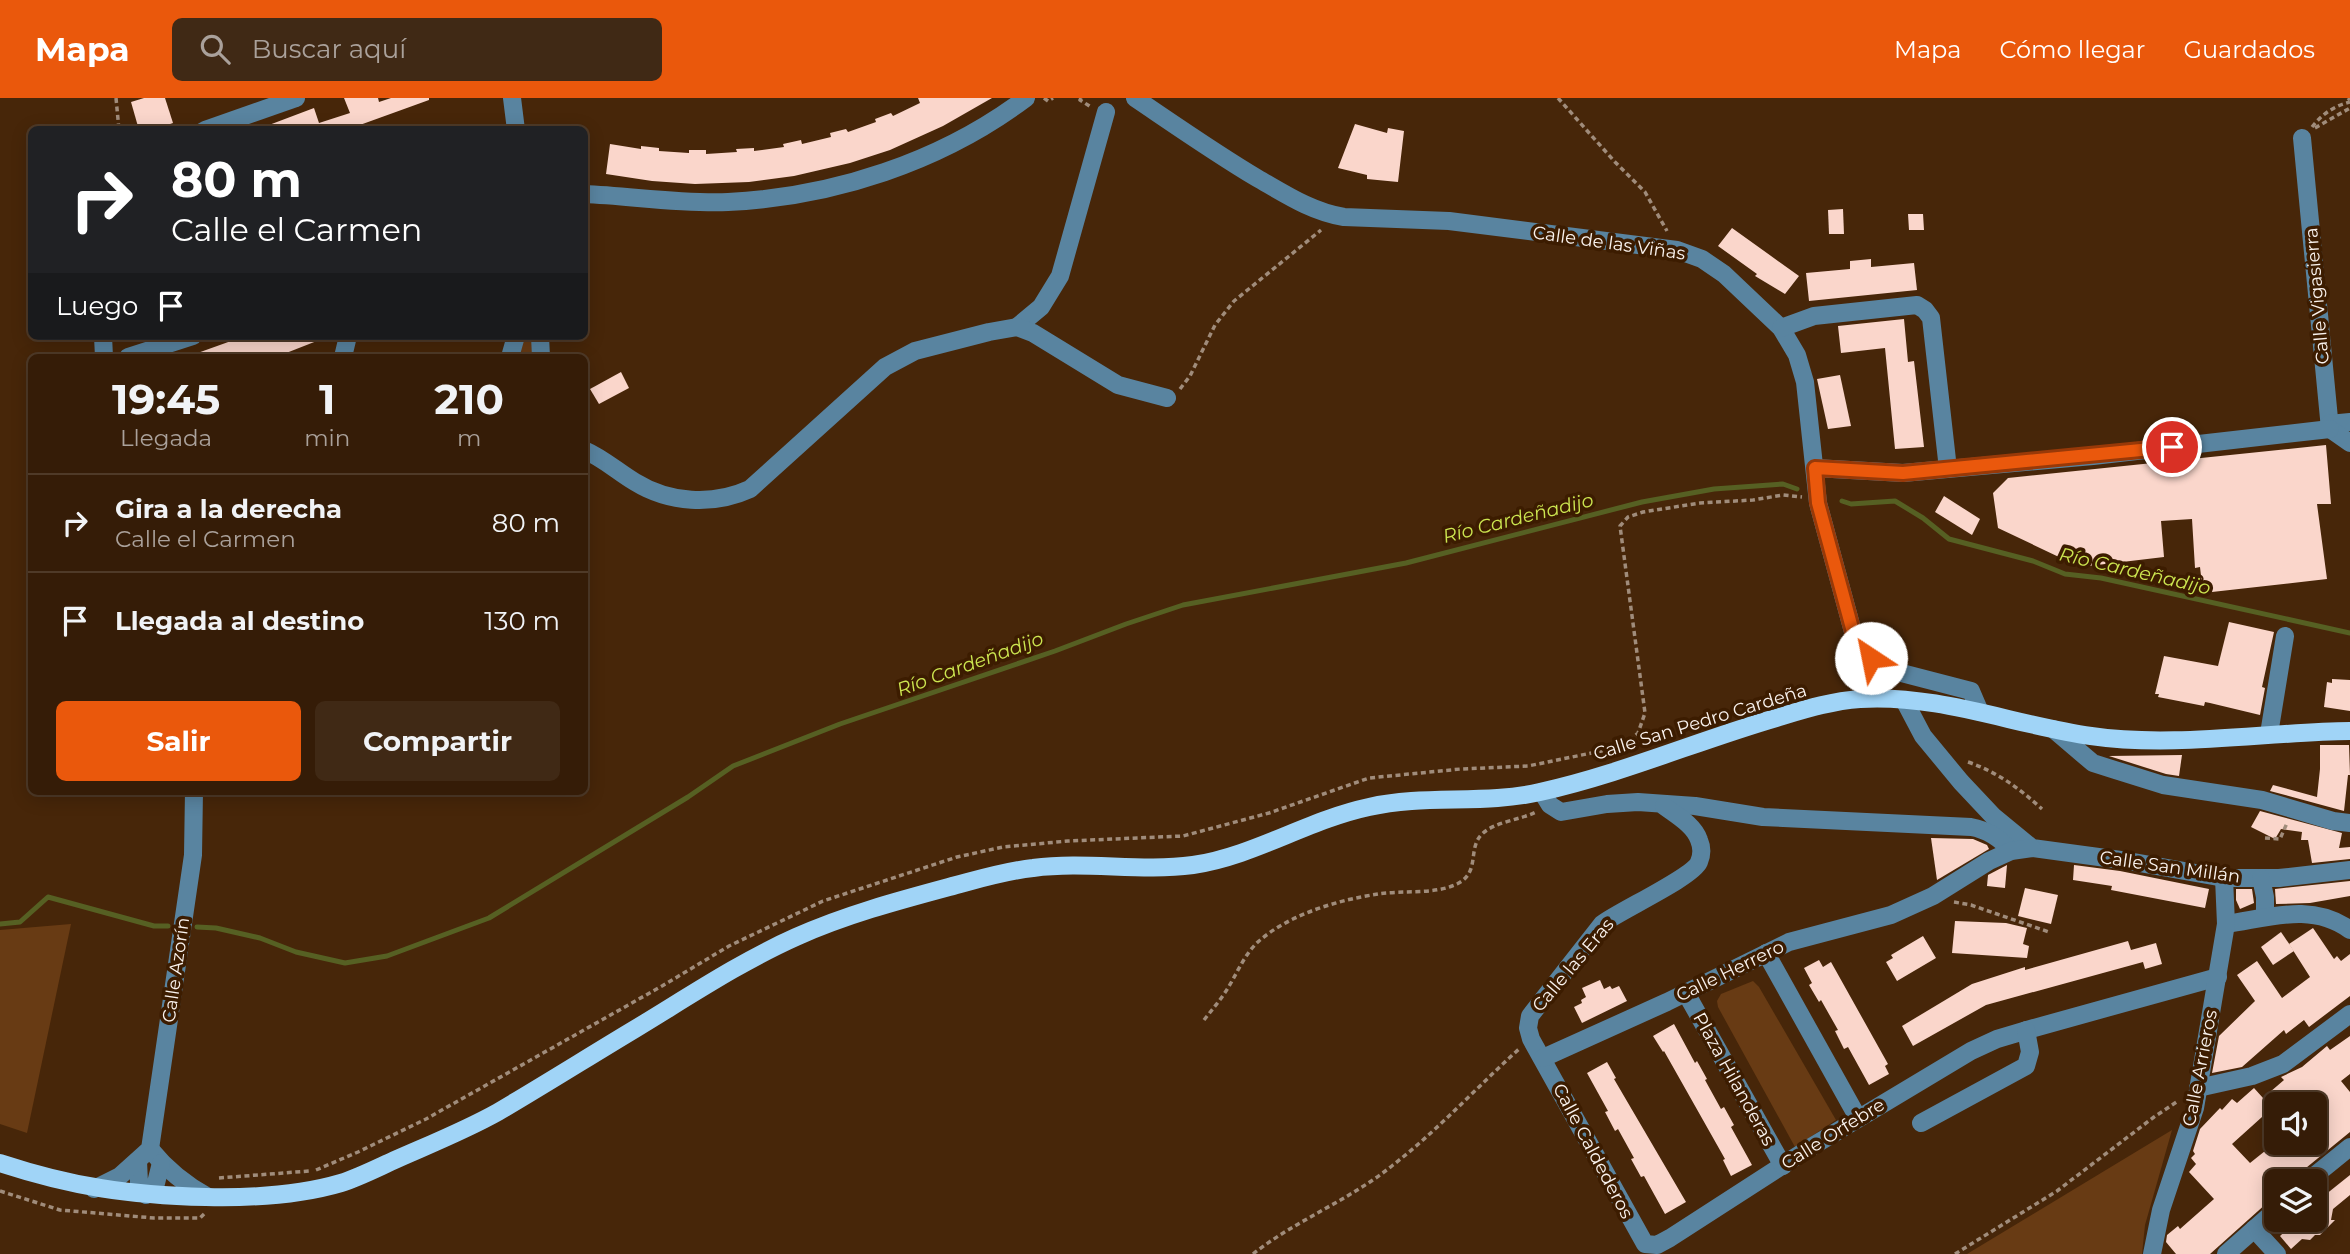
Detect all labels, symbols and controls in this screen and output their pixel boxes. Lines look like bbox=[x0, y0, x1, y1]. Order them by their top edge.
search box bbox=[172, 18, 662, 81]
text: Mapa bbox=[35, 29, 130, 69]
icon: search bbox=[196, 30, 234, 68]
text: Buscar aquí bbox=[252, 33, 406, 65]
text: Mapa bbox=[1894, 35, 1961, 64]
text: Cómo llegar bbox=[1999, 35, 2145, 64]
text: Guardados bbox=[2183, 35, 2315, 64]
text: 80 m bbox=[171, 150, 302, 209]
icon: right bbox=[56, 154, 147, 245]
text: Calle el Carmen bbox=[171, 210, 422, 249]
street label: Calle de las Viñas bbox=[1531, 221, 1687, 265]
street label: Calle Vigasierra bbox=[2300, 227, 2334, 365]
icon: arrive bbox=[152, 287, 190, 325]
text: Luego bbox=[56, 290, 138, 322]
text: 19:45 bbox=[112, 373, 220, 425]
text: 1 bbox=[319, 373, 335, 425]
text: 210 bbox=[434, 373, 504, 425]
pin bbox=[2142, 417, 2202, 477]
text: Llegada bbox=[120, 424, 212, 452]
text: min bbox=[304, 424, 350, 452]
text: m bbox=[457, 424, 481, 452]
icon: arrive bbox=[2153, 428, 2191, 466]
water label: Río Cardeñadijo bbox=[1440, 488, 1596, 548]
text: Gira a la derecha bbox=[115, 493, 342, 525]
icon: right bbox=[56, 504, 94, 542]
text: 80 m bbox=[492, 507, 560, 539]
text: Calle el Carmen bbox=[115, 525, 296, 553]
water label: Río Cardeñadijo bbox=[2057, 542, 2213, 600]
icon: arrive bbox=[56, 602, 94, 640]
text: Llegada al destino bbox=[115, 605, 364, 637]
text: 130 m bbox=[484, 605, 560, 637]
position arrow bbox=[1834, 621, 1908, 695]
water label: Río Cardeñadijo bbox=[894, 627, 1047, 701]
street label: Calle San Pedro Cardeña bbox=[1591, 679, 1809, 765]
button: Salir bbox=[56, 701, 301, 781]
button: Compartir bbox=[315, 701, 560, 781]
street label: Calle San Millán bbox=[2098, 846, 2242, 888]
street label: Calle las Eras bbox=[1527, 914, 1619, 1016]
street label: Calle Azorín bbox=[158, 916, 194, 1024]
street label: Calle Herrero bbox=[1672, 935, 1788, 1007]
street label: Calle Arrieros bbox=[2178, 1008, 2222, 1128]
street label: Plaza Hilanderas bbox=[1688, 1009, 1780, 1150]
street label: Calle Caldederos bbox=[1548, 1080, 1638, 1222]
map controls bbox=[2264, 1092, 2327, 1232]
button: sound bbox=[2264, 1092, 2327, 1155]
street label: Calle Orfebre bbox=[1777, 1093, 1889, 1175]
button: layers bbox=[2264, 1169, 2327, 1232]

